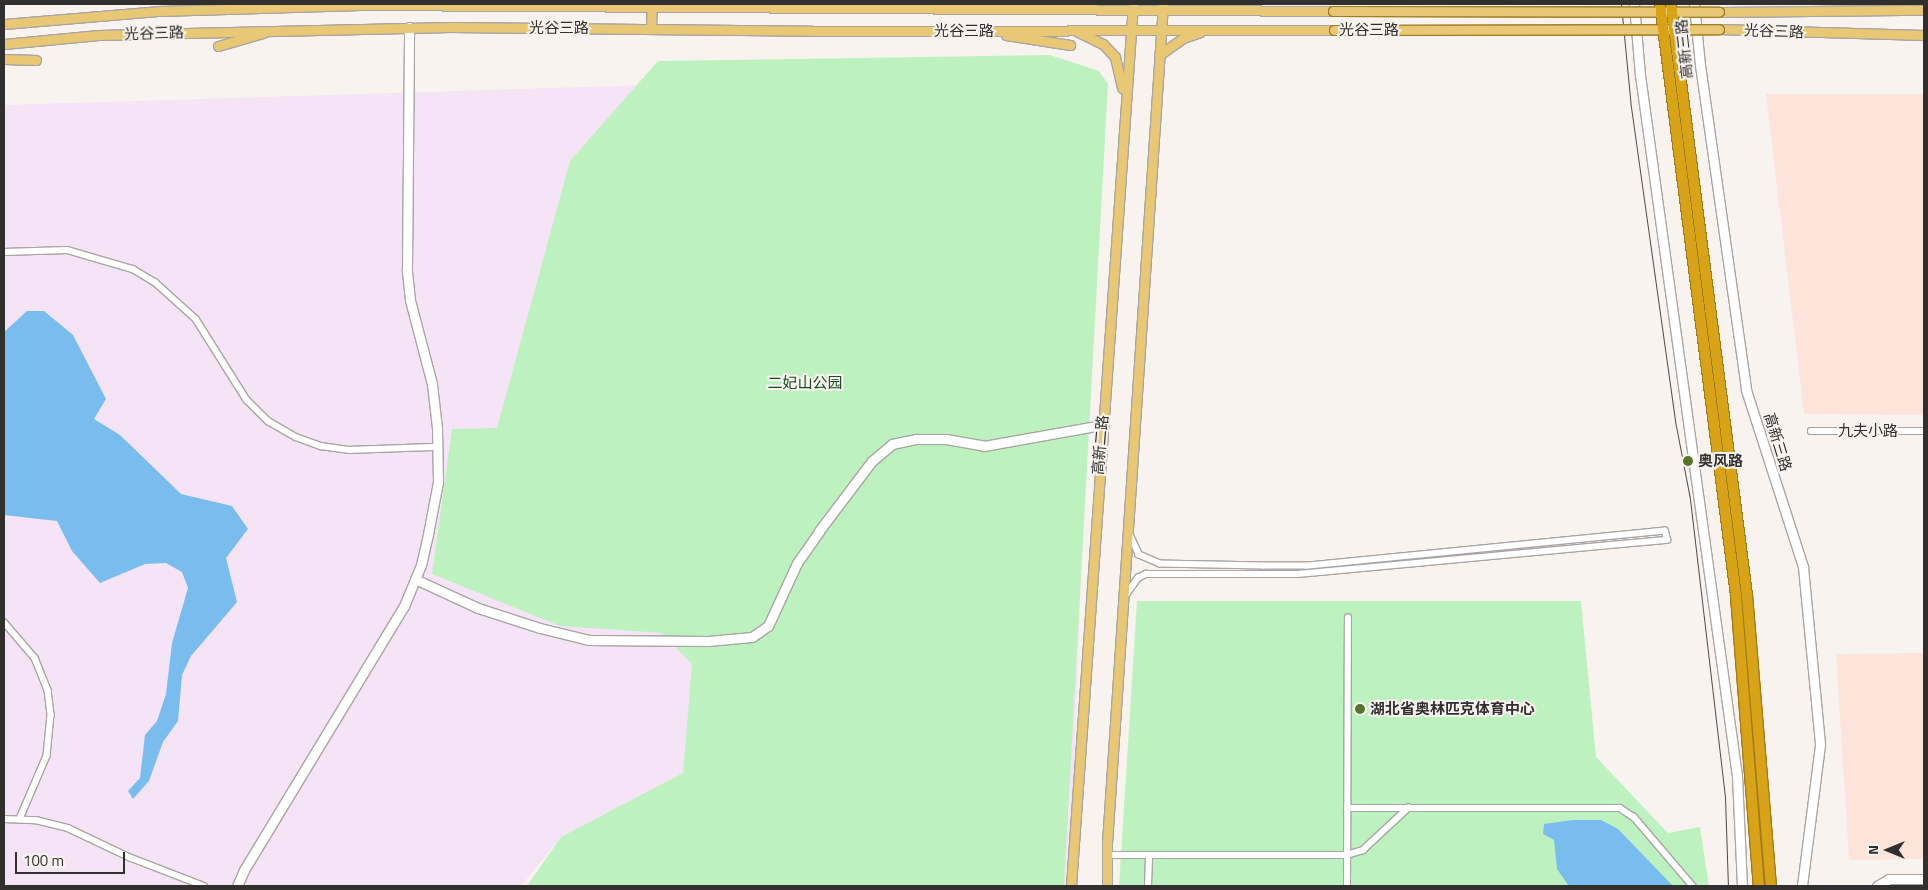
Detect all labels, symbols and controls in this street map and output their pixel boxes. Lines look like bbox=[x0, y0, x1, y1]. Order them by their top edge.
street label: 高新三路 bbox=[1672, 18, 1696, 80]
street label: 光谷三路 bbox=[529, 19, 589, 37]
street label: 光谷三路 bbox=[1339, 21, 1399, 39]
street label: 光谷三路 bbox=[1744, 21, 1804, 41]
street label: 光谷三路 bbox=[934, 22, 994, 40]
street label: 光谷三路 bbox=[124, 23, 184, 43]
park label: 二妃山公园 bbox=[768, 374, 842, 392]
street label: 高新三路 bbox=[1761, 411, 1795, 473]
street label: 高新二路 bbox=[1088, 414, 1112, 476]
street label: 九夫小路 bbox=[1838, 422, 1898, 440]
place label: 奥风路 bbox=[1698, 452, 1743, 470]
marker: 奥风路 bbox=[1682, 455, 1694, 467]
place label: 湖北省奥林匹克体育中心 bbox=[1370, 700, 1535, 718]
marker: 湖北省奥林匹克体育中心 bbox=[1354, 703, 1366, 715]
north arrow bbox=[1863, 825, 1913, 875]
scale bar bbox=[18, 842, 128, 874]
text: N bbox=[1862, 845, 1883, 855]
text: 100 m bbox=[23, 849, 64, 872]

